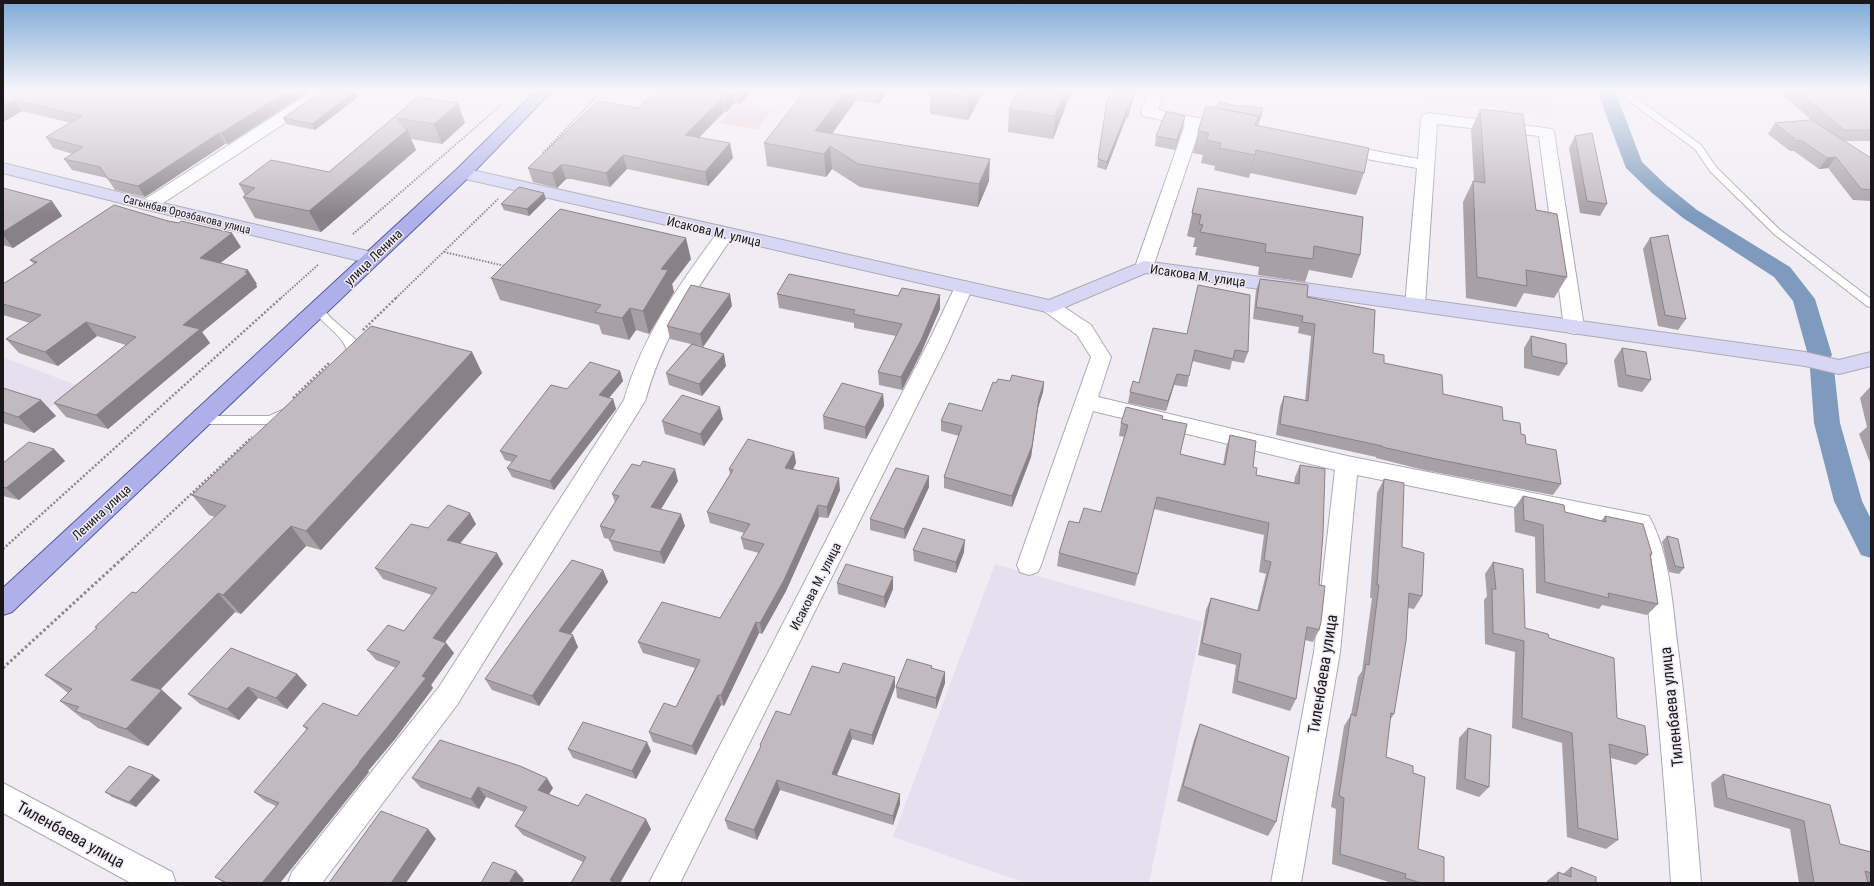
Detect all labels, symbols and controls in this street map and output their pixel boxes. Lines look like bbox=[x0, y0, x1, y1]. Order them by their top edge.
street label: Сагынбая Орозбакова улица bbox=[122, 192, 252, 237]
street label: Исакова М. улица bbox=[665, 213, 763, 250]
street label: улица Ленина bbox=[341, 226, 405, 289]
street label: Исакова М. улица bbox=[1149, 261, 1247, 290]
street label: Ленина улица bbox=[69, 481, 134, 543]
street label: Исакова М. улица bbox=[787, 540, 844, 633]
street label: Тиленбаева улица bbox=[1304, 613, 1341, 735]
street label: Тиленбаева улица bbox=[1656, 646, 1687, 768]
street label: Тиленбаева улица bbox=[13, 797, 128, 872]

